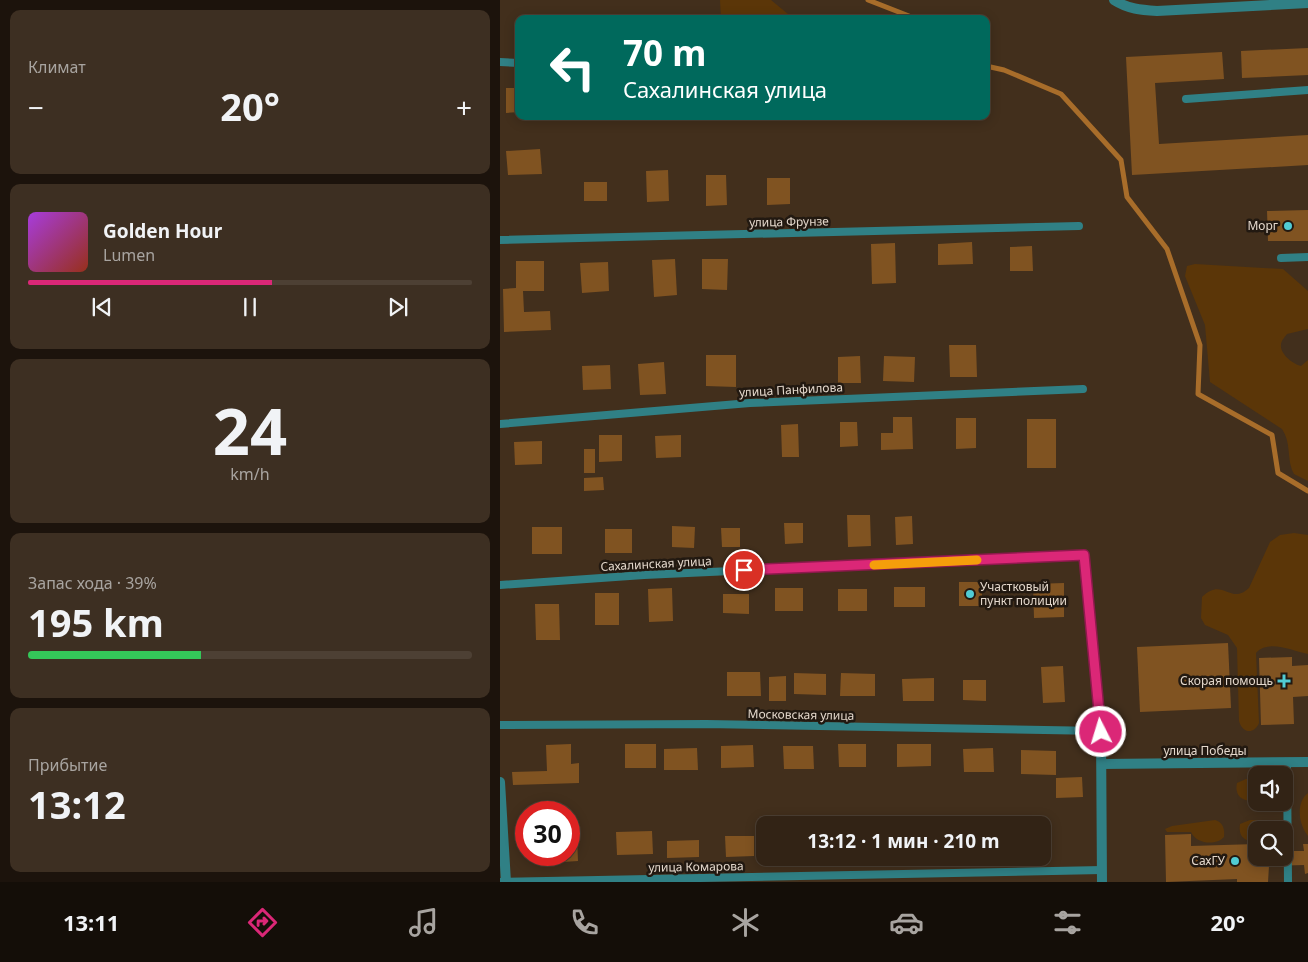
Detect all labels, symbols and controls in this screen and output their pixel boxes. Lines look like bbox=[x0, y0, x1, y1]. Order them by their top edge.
text: 70 m bbox=[623, 29, 706, 76]
icon: left bbox=[540, 35, 605, 100]
text: Климат bbox=[28, 56, 86, 78]
text: Сахалинская улица bbox=[623, 74, 827, 104]
text: 20° bbox=[220, 80, 280, 132]
text: − bbox=[28, 88, 44, 126]
text: + bbox=[456, 88, 472, 126]
street label: улица Фрунзе bbox=[749, 212, 829, 231]
place label: Морг bbox=[1247, 217, 1278, 234]
text: Golden Hour bbox=[103, 218, 222, 244]
marker: Морг bbox=[1282, 220, 1294, 232]
text: Lumen bbox=[103, 244, 155, 266]
icon: previous bbox=[88, 293, 116, 321]
icon: pause bbox=[236, 293, 264, 321]
icon: next bbox=[384, 293, 412, 321]
street label: улица Панфилова bbox=[739, 378, 843, 401]
text: 24 bbox=[213, 386, 287, 474]
text: km/h bbox=[230, 463, 270, 485]
pin bbox=[723, 549, 765, 591]
street label: Сахалинская улица bbox=[600, 552, 712, 575]
icon: arrive bbox=[730, 556, 758, 584]
text: Запас хода · 39% bbox=[28, 572, 157, 594]
place label: Участковый пункт полиции bbox=[980, 578, 1067, 609]
marker: Участковый пункт полиции bbox=[964, 588, 976, 600]
text: 195 km bbox=[28, 596, 164, 648]
place label: Скорая помощь bbox=[1180, 672, 1273, 689]
marker: Скорая помощь bbox=[1277, 674, 1291, 688]
street label: Московская улица bbox=[747, 705, 855, 724]
position arrow bbox=[1074, 705, 1126, 757]
street label: улица Победы bbox=[1163, 742, 1247, 759]
text: Прибытие bbox=[28, 754, 107, 776]
map controls bbox=[1248, 766, 1293, 866]
button: sound bbox=[1248, 766, 1293, 811]
text: 13:12 bbox=[28, 778, 126, 830]
speed limit sign: 30 bbox=[515, 801, 580, 866]
button: search bbox=[1248, 821, 1293, 866]
text: 13:12 · 1 мин · 210 m bbox=[807, 828, 1000, 854]
place label: СахГУ bbox=[1191, 852, 1226, 869]
marker: СахГУ bbox=[1229, 855, 1241, 867]
street label: улица Комарова bbox=[648, 857, 744, 876]
icon: directions bbox=[245, 905, 280, 940]
icon: music bbox=[406, 905, 441, 940]
icon: phone bbox=[567, 905, 602, 940]
icon: climate bbox=[728, 905, 763, 940]
icon: car bbox=[889, 905, 924, 940]
icon: filters bbox=[1050, 905, 1085, 940]
text: 13:11 bbox=[63, 907, 119, 937]
text: 20° bbox=[1210, 907, 1245, 937]

